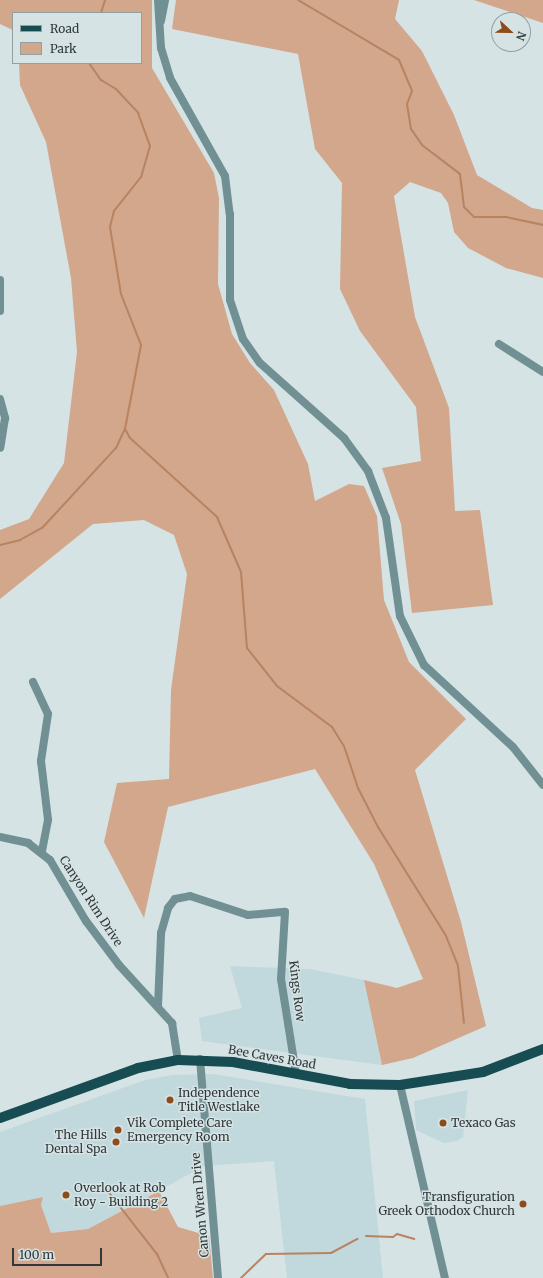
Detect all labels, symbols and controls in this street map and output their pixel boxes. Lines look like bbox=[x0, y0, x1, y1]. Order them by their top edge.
legend bbox=[12, 12, 142, 64]
north arrow bbox=[491, 12, 531, 52]
text: Road bbox=[50, 21, 79, 36]
text: N bbox=[513, 29, 529, 43]
text: Park bbox=[50, 41, 77, 56]
street label: Canyon Rim Drive bbox=[56, 853, 126, 949]
street label: Kings Row bbox=[286, 960, 308, 1022]
street label: Bee Caves Road bbox=[227, 1042, 317, 1072]
place label: Independence Title Westlake bbox=[178, 1086, 260, 1114]
marker: Independence Title Westlake bbox=[165, 1095, 175, 1105]
place label: Vik Complete Care Emergency Room bbox=[127, 1116, 232, 1144]
place label: Texaco Gas bbox=[451, 1116, 516, 1130]
marker: Texaco Gas bbox=[438, 1118, 448, 1128]
marker: Vik Complete Care Emergency Room bbox=[112, 1124, 124, 1136]
place label: The Hills Dental Spa bbox=[45, 1128, 107, 1156]
marker: The Hills Dental Spa bbox=[110, 1136, 122, 1148]
street label: Canon Wren Drive bbox=[188, 1152, 212, 1258]
place label: Overlook at Rob Roy - Building 2 bbox=[74, 1181, 168, 1209]
marker: Overlook at Rob Roy - Building 2 bbox=[61, 1190, 71, 1200]
place label: Transfiguration Greek Orthodox Church bbox=[378, 1190, 515, 1218]
marker: Transfiguration Greek Orthodox Church bbox=[518, 1199, 528, 1209]
scale bar bbox=[14, 1240, 104, 1266]
text: 100 m bbox=[19, 1247, 54, 1262]

